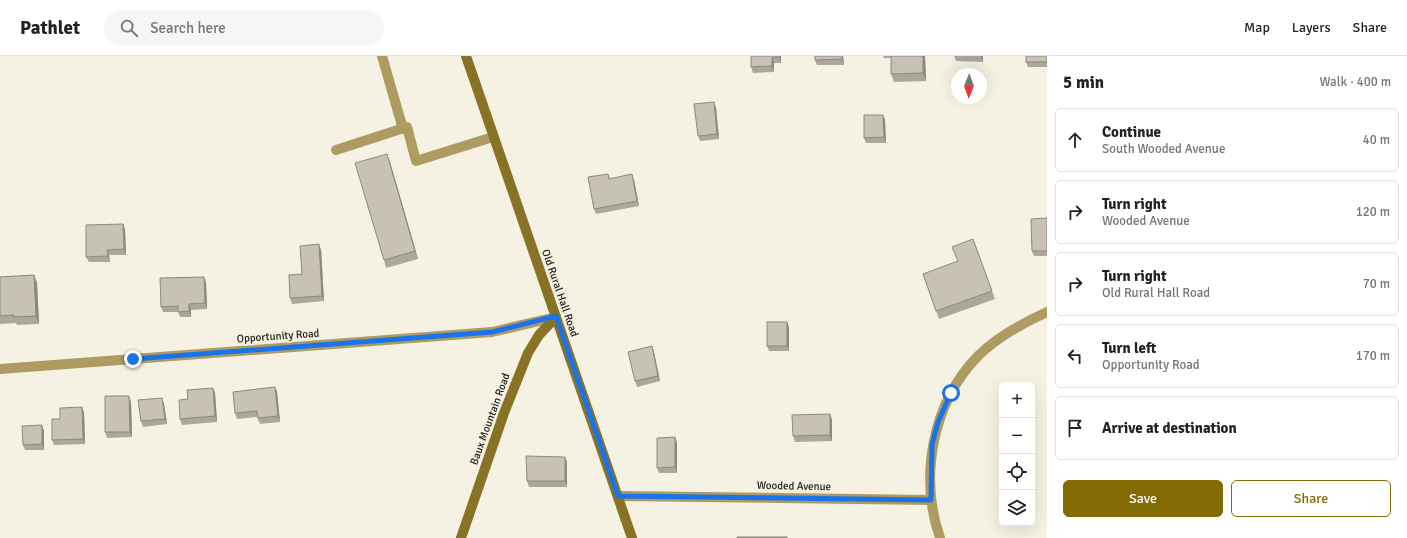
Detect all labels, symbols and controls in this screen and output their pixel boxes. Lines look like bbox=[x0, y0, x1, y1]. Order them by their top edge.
search box bbox=[104, 10, 384, 46]
text: Pathlet bbox=[20, 16, 80, 40]
icon: search bbox=[118, 17, 140, 39]
text: Search here bbox=[150, 19, 226, 37]
text: Map bbox=[1244, 19, 1270, 36]
text: Layers bbox=[1292, 19, 1331, 36]
text: Share bbox=[1353, 19, 1387, 36]
north arrow bbox=[951, 68, 987, 104]
text: 5 min bbox=[1063, 72, 1104, 93]
text: Walk · 400 m bbox=[1320, 74, 1391, 90]
text: Continue bbox=[1102, 123, 1161, 141]
icon: ahead bbox=[1064, 129, 1086, 151]
text: 40 m bbox=[1363, 132, 1390, 148]
text: South Wooded Avenue bbox=[1102, 141, 1225, 157]
text: Turn right bbox=[1102, 195, 1167, 213]
icon: right bbox=[1064, 201, 1086, 223]
text: 120 m bbox=[1356, 204, 1390, 220]
text: Wooded Avenue bbox=[1102, 213, 1190, 229]
street label: Old Rural Hall Road bbox=[539, 248, 581, 339]
text: Turn right bbox=[1102, 267, 1167, 285]
icon: right bbox=[1064, 273, 1086, 295]
text: 70 m bbox=[1363, 276, 1390, 292]
text: Old Rural Hall Road bbox=[1102, 285, 1210, 301]
street label: Opportunity Road bbox=[236, 327, 320, 345]
text: Turn left bbox=[1102, 339, 1156, 357]
icon: left bbox=[1064, 345, 1086, 367]
text: 170 m bbox=[1356, 348, 1390, 364]
route end bbox=[124, 350, 142, 368]
text: Opportunity Road bbox=[1102, 357, 1200, 373]
street label: Baux Mountain Road bbox=[467, 371, 513, 467]
map controls bbox=[999, 382, 1035, 526]
button: + bbox=[999, 382, 1035, 418]
route start bbox=[942, 384, 960, 402]
icon: arrive bbox=[1064, 417, 1086, 439]
button: − bbox=[999, 418, 1035, 454]
text: Arrive at destination bbox=[1102, 419, 1237, 437]
button: locate bbox=[999, 454, 1035, 490]
street label: Wooded Avenue bbox=[757, 479, 831, 493]
button: Save bbox=[1063, 480, 1223, 517]
button: Share bbox=[1231, 480, 1391, 517]
button: layers bbox=[999, 490, 1035, 526]

